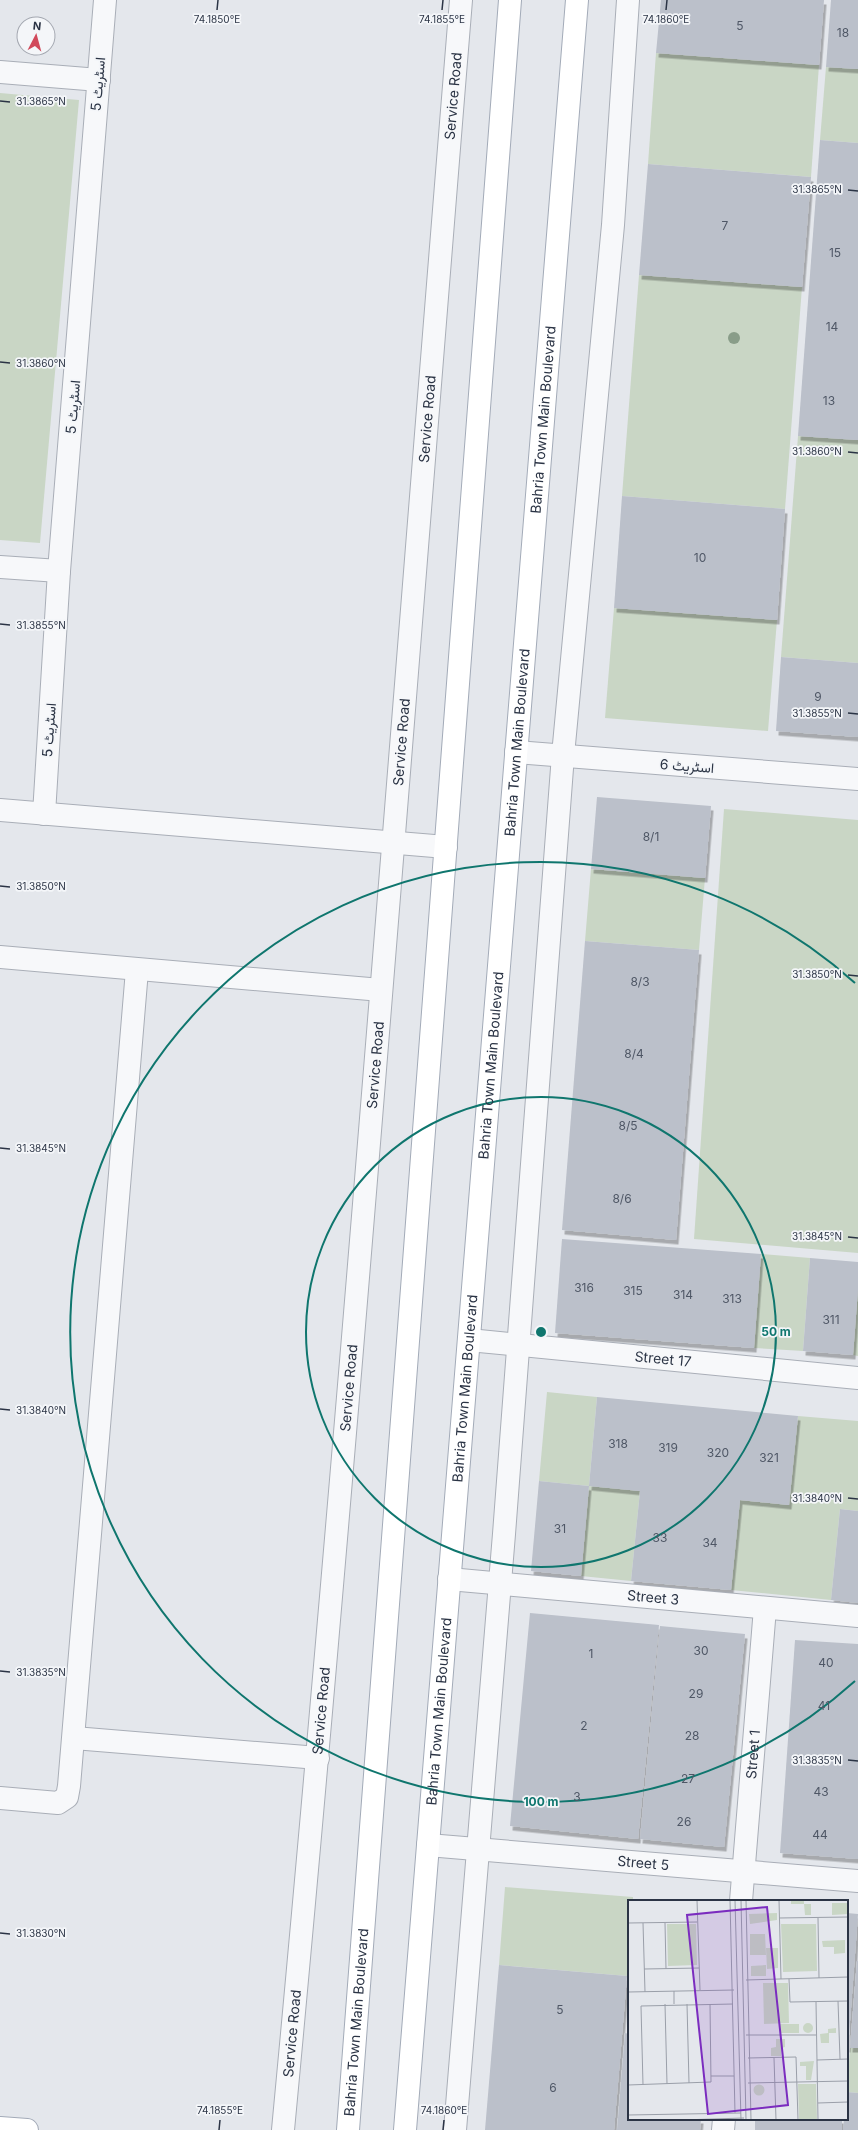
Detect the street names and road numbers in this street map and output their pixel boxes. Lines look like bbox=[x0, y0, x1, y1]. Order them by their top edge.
street label: Service Road bbox=[441, 52, 465, 141]
street label: اسٹریٹ 5 bbox=[87, 56, 109, 112]
street label: Bahria Town Main Boulevard bbox=[527, 325, 559, 514]
street label: Service Road bbox=[415, 375, 439, 463]
street label: اسٹریٹ 5 bbox=[62, 379, 84, 435]
street label: Bahria Town Main Boulevard bbox=[500, 648, 533, 837]
street label: Service Road bbox=[389, 698, 413, 786]
street label: اسٹریٹ 5 bbox=[38, 702, 60, 758]
street label: اسٹریٹ 6 bbox=[659, 755, 715, 777]
street label: Bahria Town Main Boulevard bbox=[474, 971, 507, 1160]
street label: Service Road bbox=[363, 1021, 387, 1109]
street label: Bahria Town Main Boulevard bbox=[448, 1294, 480, 1483]
street label: Service Road bbox=[336, 1343, 360, 1432]
street label: Street 17 bbox=[634, 1347, 692, 1370]
street label: Street 3 bbox=[626, 1586, 680, 1608]
street label: Bahria Town Main Boulevard bbox=[422, 1617, 454, 1806]
street label: Service Road bbox=[308, 1666, 333, 1755]
street label: Street 1 bbox=[742, 1729, 763, 1780]
street label: Street 5 bbox=[617, 1852, 670, 1873]
street label: Bahria Town Main Boulevard bbox=[340, 1928, 371, 2117]
street label: Service Road bbox=[279, 1989, 304, 2078]

